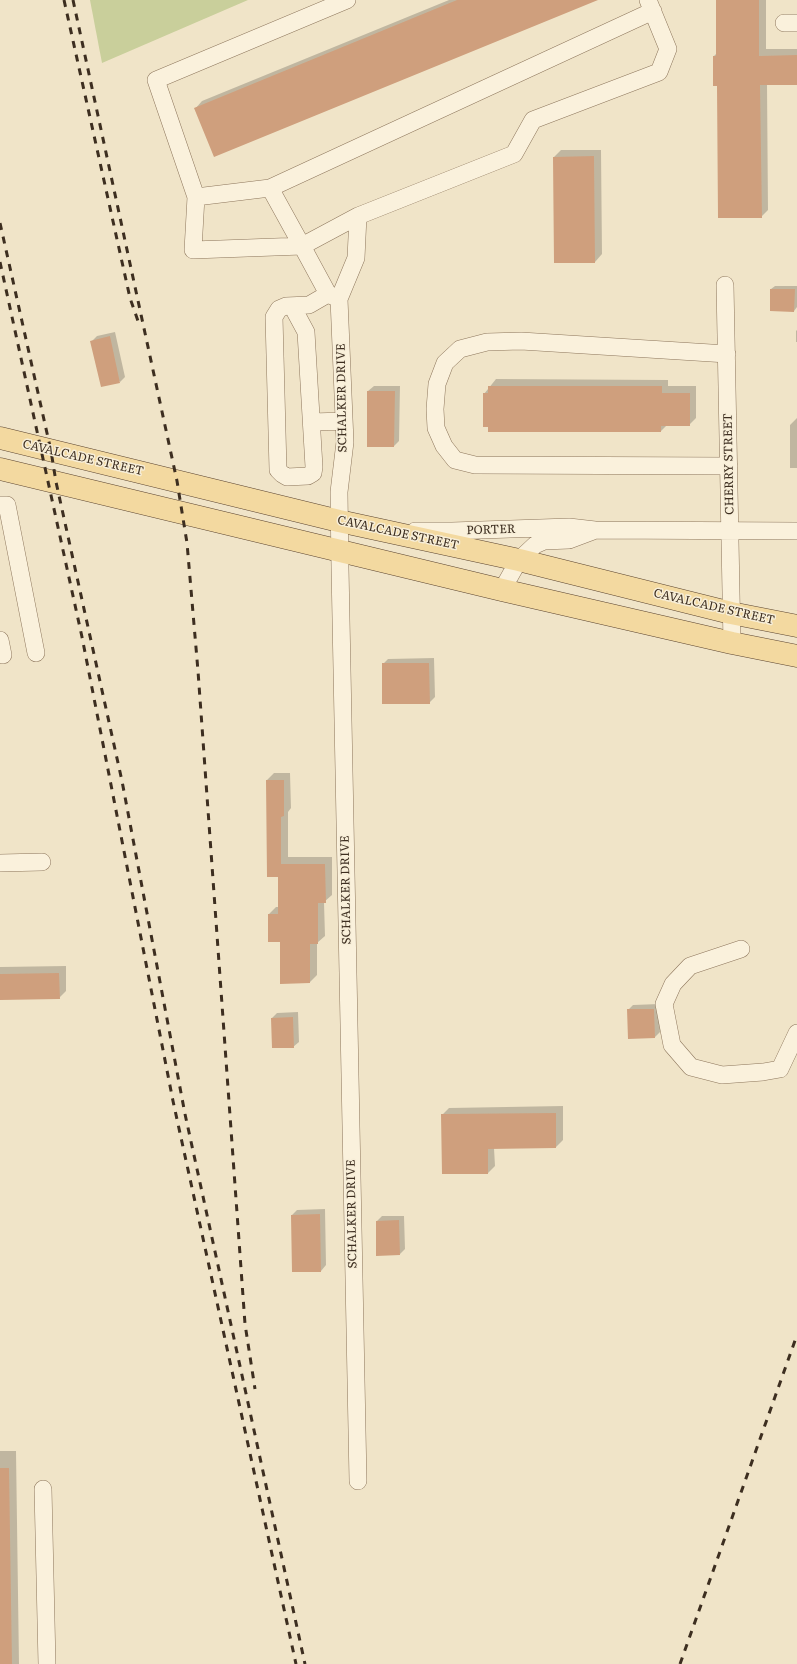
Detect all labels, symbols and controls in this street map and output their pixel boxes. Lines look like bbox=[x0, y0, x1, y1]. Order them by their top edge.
street label: SCHALKER DRIVE bbox=[334, 343, 350, 453]
street label: CHERRY STREET bbox=[721, 413, 737, 515]
street label: CAVALCADE STREET bbox=[21, 437, 145, 479]
street label: CAVALCADE STREET bbox=[336, 513, 460, 553]
street label: PORTER bbox=[466, 522, 516, 538]
street label: CAVALCADE STREET bbox=[652, 586, 776, 628]
street label: SCHALKER DRIVE bbox=[338, 835, 354, 945]
street label: SCHALKER DRIVE bbox=[344, 1159, 360, 1269]

